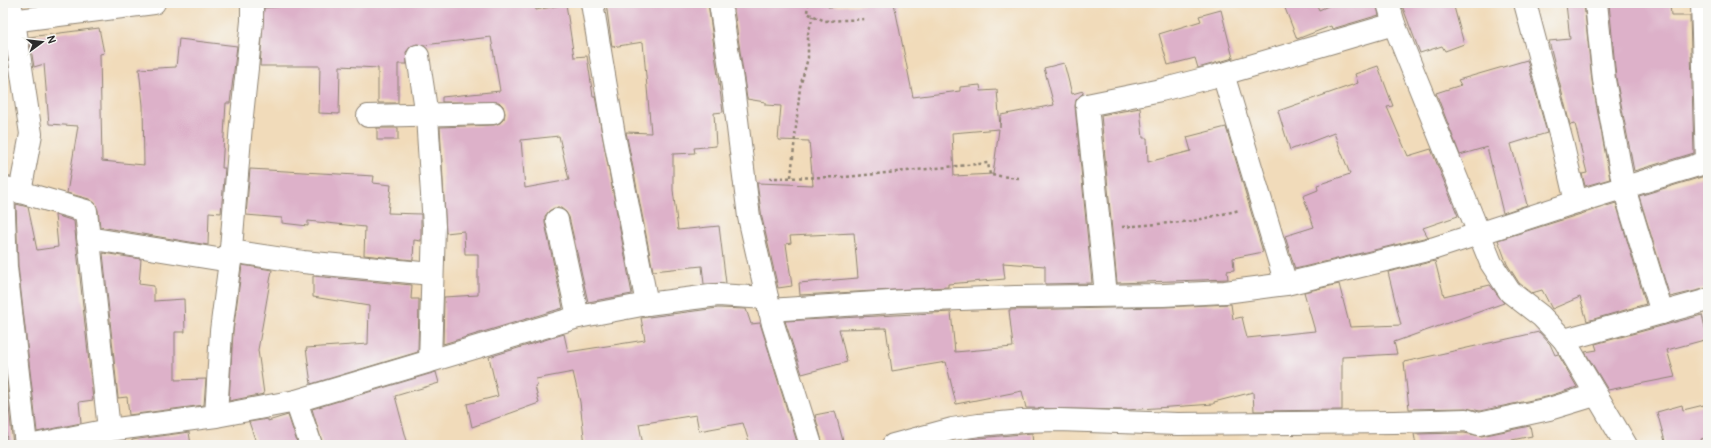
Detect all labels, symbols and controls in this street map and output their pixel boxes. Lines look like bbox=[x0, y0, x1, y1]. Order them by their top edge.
north arrow bbox=[22, 22, 62, 62]
text: N bbox=[44, 34, 59, 45]

